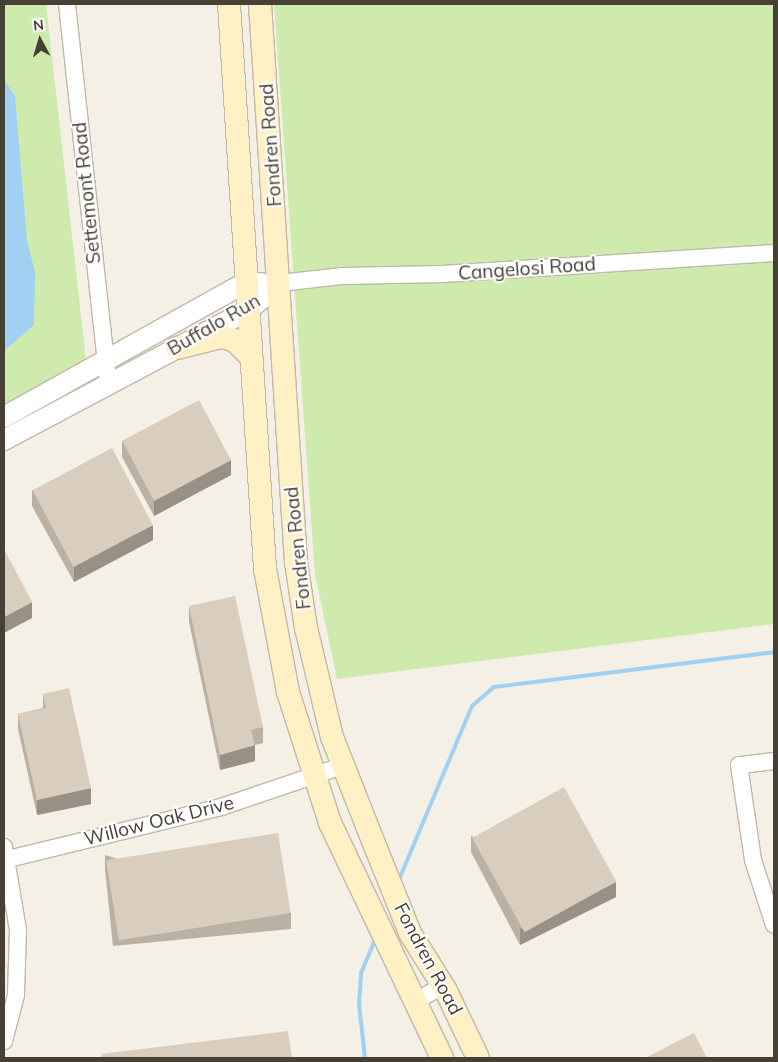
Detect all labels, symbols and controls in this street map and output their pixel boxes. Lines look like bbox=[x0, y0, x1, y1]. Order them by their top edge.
north arrow bbox=[15, 15, 65, 65]
text: N bbox=[32, 16, 45, 35]
street label: Fondren Road bbox=[255, 83, 287, 207]
street label: Settemont Road bbox=[68, 121, 106, 265]
street label: Cangelosi Road bbox=[457, 253, 597, 285]
street label: Buffalo Run bbox=[164, 289, 264, 361]
street label: Fondren Road bbox=[280, 485, 316, 611]
street label: Willow Oak Drive bbox=[82, 791, 236, 851]
street label: Fondren Road bbox=[389, 899, 467, 1019]

